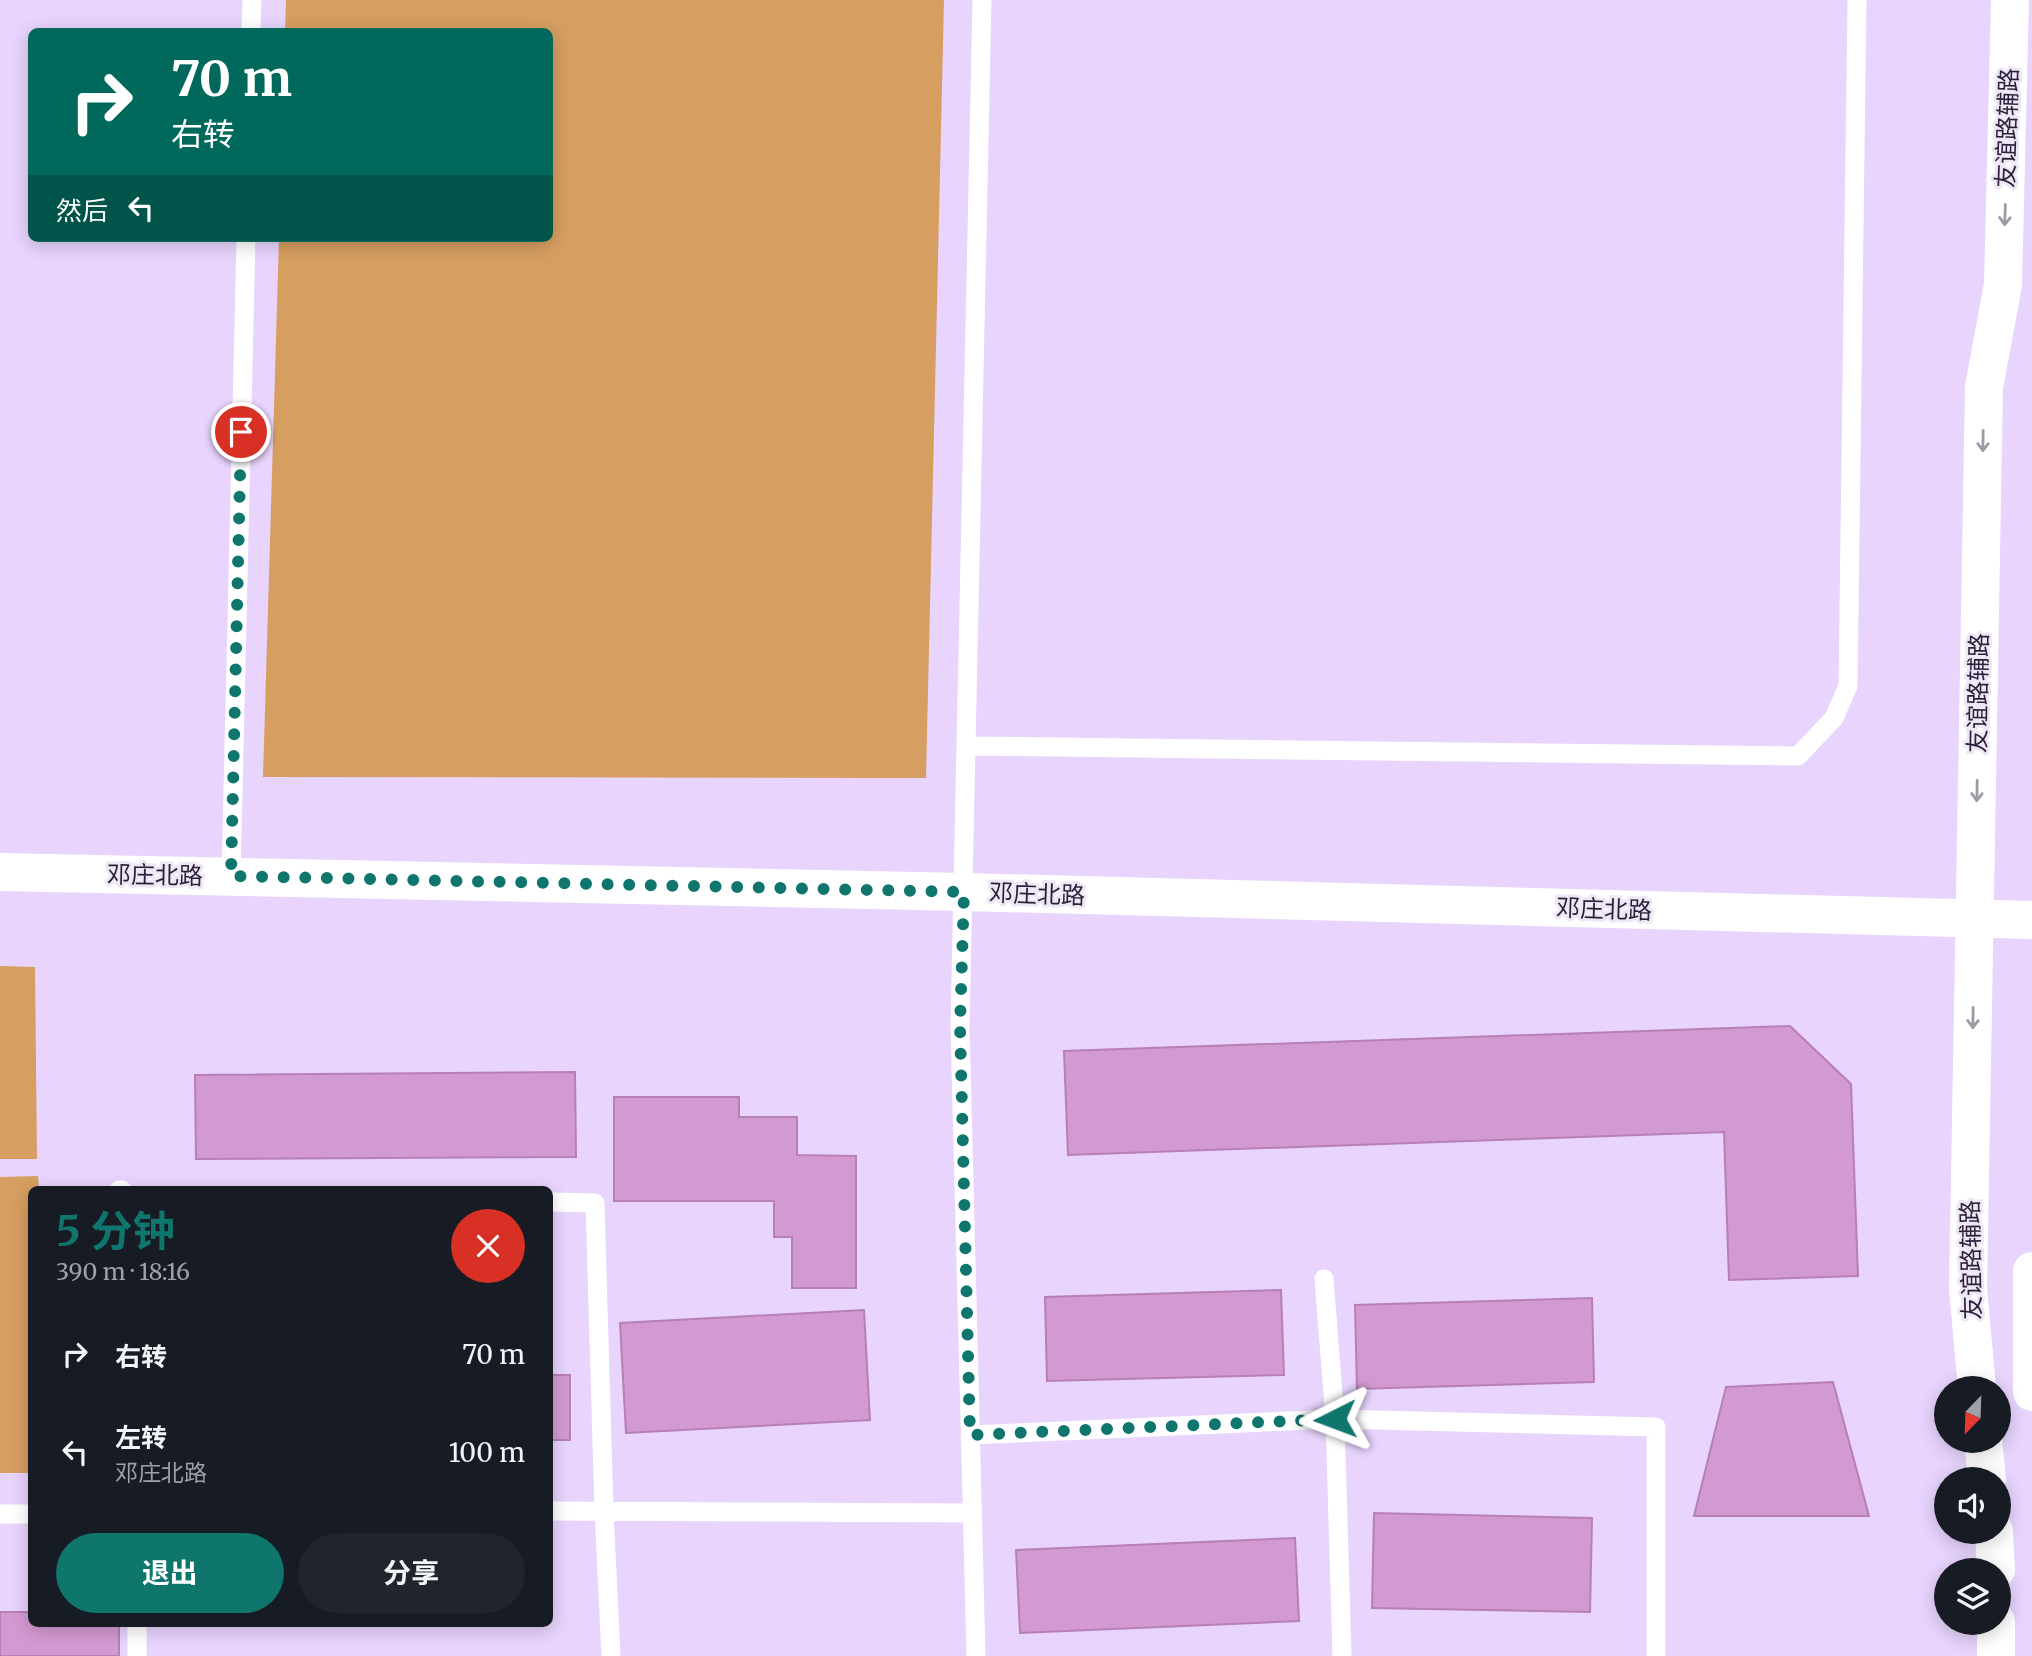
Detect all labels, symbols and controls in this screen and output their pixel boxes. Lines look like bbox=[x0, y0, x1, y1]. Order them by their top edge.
text: 70 m bbox=[171, 48, 292, 109]
icon: right bbox=[56, 56, 147, 147]
street label: 友谊路辅路 bbox=[1989, 67, 2025, 189]
text: 右转 bbox=[171, 115, 235, 155]
icon: left bbox=[122, 189, 160, 227]
text: 然后 bbox=[56, 194, 108, 227]
one-way arrow bbox=[1998, 203, 2011, 226]
pin bbox=[211, 402, 271, 462]
icon: arrive bbox=[222, 413, 260, 451]
one-way arrow bbox=[1976, 429, 1989, 452]
street label: 友谊路辅路 bbox=[1961, 633, 1995, 753]
one-way arrow bbox=[1970, 779, 1983, 802]
street label: 邓庄北路 bbox=[107, 859, 203, 891]
street label: 邓庄北路 bbox=[988, 877, 1086, 911]
street label: 邓庄北路 bbox=[1555, 892, 1653, 926]
one-way arrow bbox=[1966, 1007, 1979, 1030]
street label: 友谊路辅路 bbox=[1954, 1200, 1988, 1320]
text: 5 分钟 bbox=[56, 1205, 175, 1257]
button: close bbox=[451, 1209, 525, 1283]
text: 390 m · 18:16 bbox=[56, 1257, 190, 1286]
icon: right bbox=[56, 1335, 94, 1373]
text: 70 m bbox=[462, 1338, 525, 1371]
text: 右转 bbox=[115, 1340, 167, 1373]
north arrow bbox=[1934, 1376, 2011, 1452]
map controls bbox=[1934, 1376, 2011, 1635]
position arrow bbox=[1298, 1382, 1372, 1456]
text: 左转 bbox=[115, 1421, 167, 1454]
icon: left bbox=[56, 1433, 94, 1471]
text: 100 m bbox=[449, 1436, 525, 1469]
text: 邓庄北路 bbox=[115, 1458, 207, 1487]
button: sound bbox=[1934, 1467, 2011, 1544]
button: 退出 bbox=[56, 1533, 284, 1613]
button: 分享 bbox=[298, 1533, 525, 1613]
button: layers bbox=[1934, 1558, 2011, 1635]

